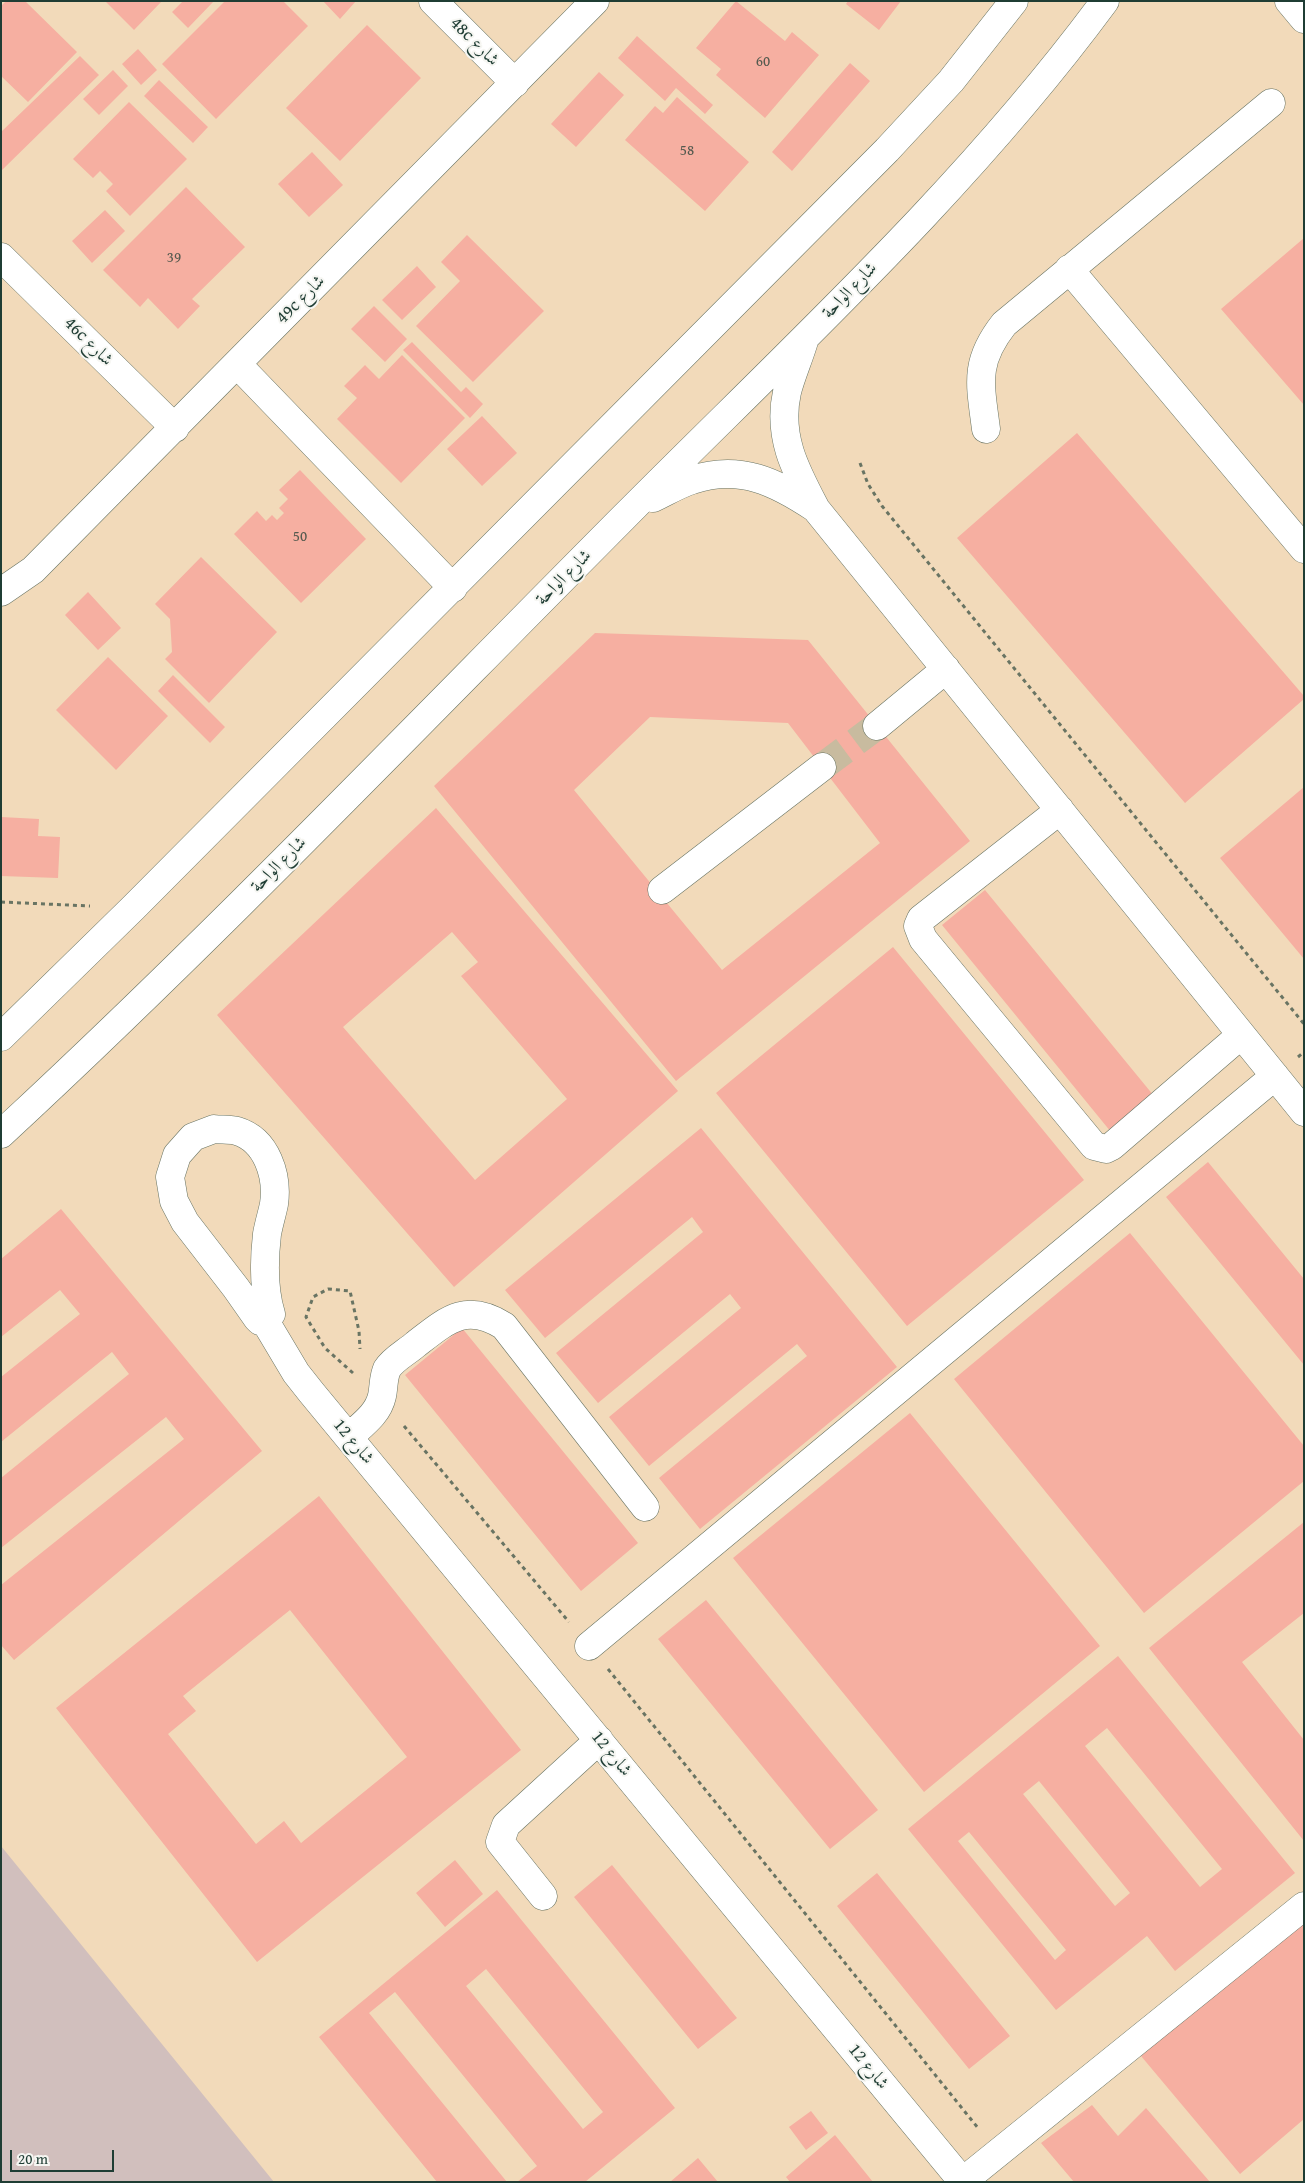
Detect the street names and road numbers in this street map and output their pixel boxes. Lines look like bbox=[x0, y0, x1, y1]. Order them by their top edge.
street label: 48c شارع bbox=[445, 13, 503, 71]
street label: شارع الواحة bbox=[818, 258, 882, 324]
street label: 49c شارع bbox=[272, 271, 330, 329]
street label: 46c شارع bbox=[59, 313, 117, 371]
street label: شارع الواحة bbox=[532, 546, 596, 610]
street label: شارع الواحة bbox=[247, 833, 311, 897]
street label: شارع 12 bbox=[328, 1415, 378, 1469]
street label: شارع 12 bbox=[586, 1727, 636, 1781]
street label: شارع 12 bbox=[843, 2040, 893, 2094]

